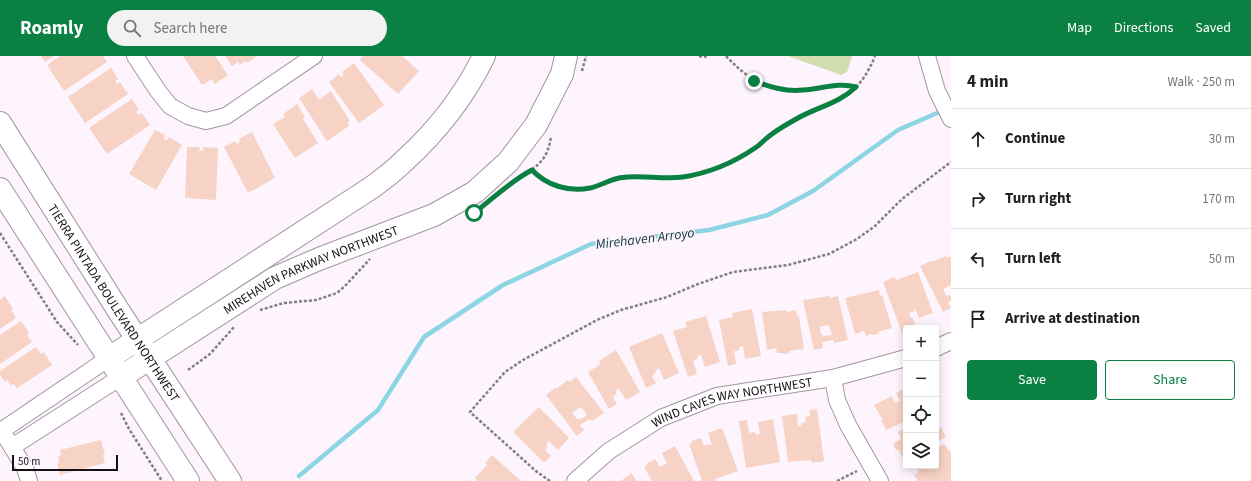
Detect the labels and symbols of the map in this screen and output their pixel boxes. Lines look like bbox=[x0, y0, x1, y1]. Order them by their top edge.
route end bbox=[745, 72, 763, 90]
street label: TIERRA PINTADA BOULEVARD NORTHWEST bbox=[43, 201, 184, 406]
route start bbox=[465, 204, 483, 222]
street label: MIREHAVEN PARKWAY NORTHWEST bbox=[220, 221, 401, 319]
water label: Mirehaven Arroyo bbox=[595, 223, 696, 255]
street label: WIND CAVES WAY NORTHWEST bbox=[648, 373, 814, 432]
scale bar bbox=[12, 453, 118, 472]

